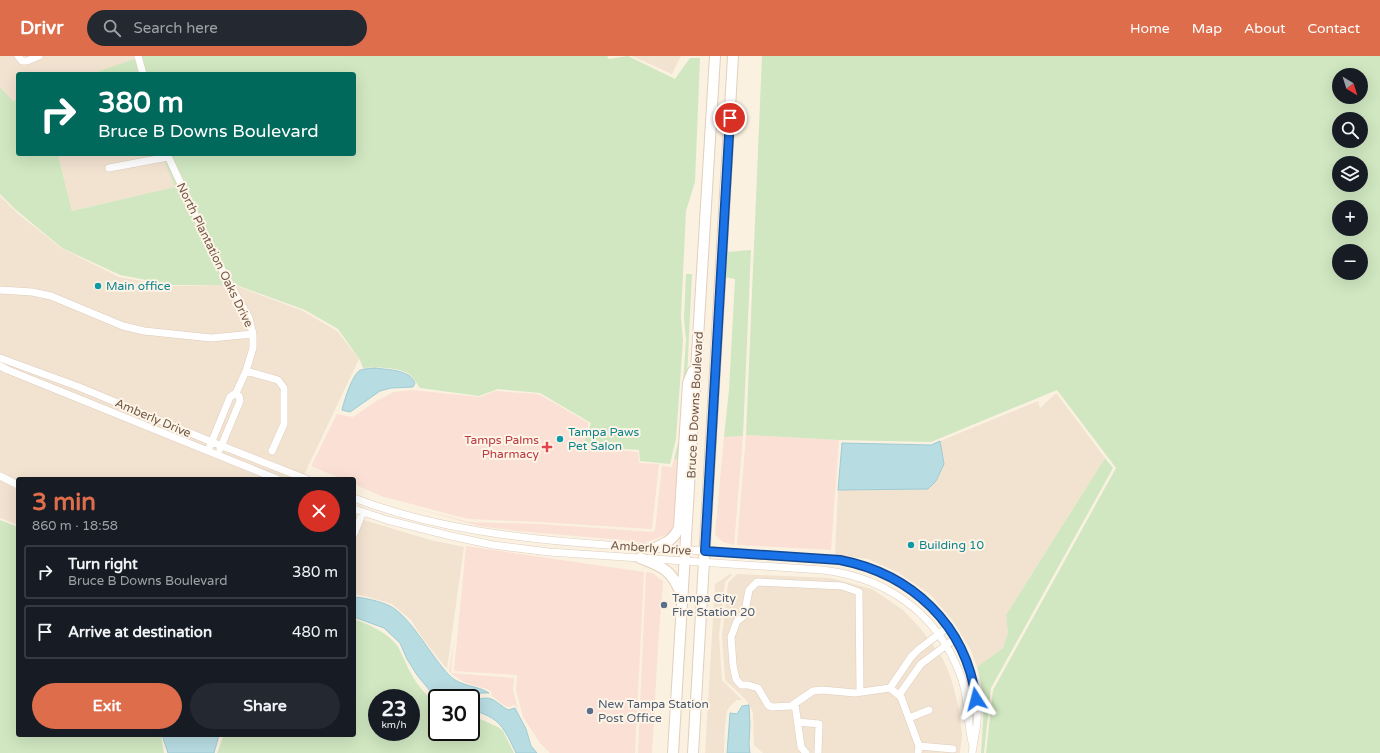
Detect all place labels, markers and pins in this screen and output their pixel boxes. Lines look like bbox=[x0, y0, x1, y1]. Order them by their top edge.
pin bbox=[713, 101, 747, 135]
place label: Main office bbox=[106, 279, 171, 293]
marker: Main office bbox=[93, 281, 103, 291]
place label: Tampa Paws Pet Salon bbox=[568, 425, 639, 453]
place label: Tamps Palms Pharmacy bbox=[464, 433, 540, 461]
marker: Tampa Paws Pet Salon bbox=[555, 434, 565, 444]
marker: Tamps Palms Pharmacy bbox=[542, 442, 552, 452]
place label: Building 10 bbox=[919, 538, 985, 552]
marker: Building 10 bbox=[906, 540, 916, 550]
place label: Tampa City Fire Station 20 bbox=[672, 591, 756, 619]
marker: Tampa City Fire Station 20 bbox=[659, 600, 669, 610]
place label: New Tampa Station Post Office bbox=[598, 697, 709, 725]
marker: New Tampa Station Post Office bbox=[585, 706, 595, 716]

